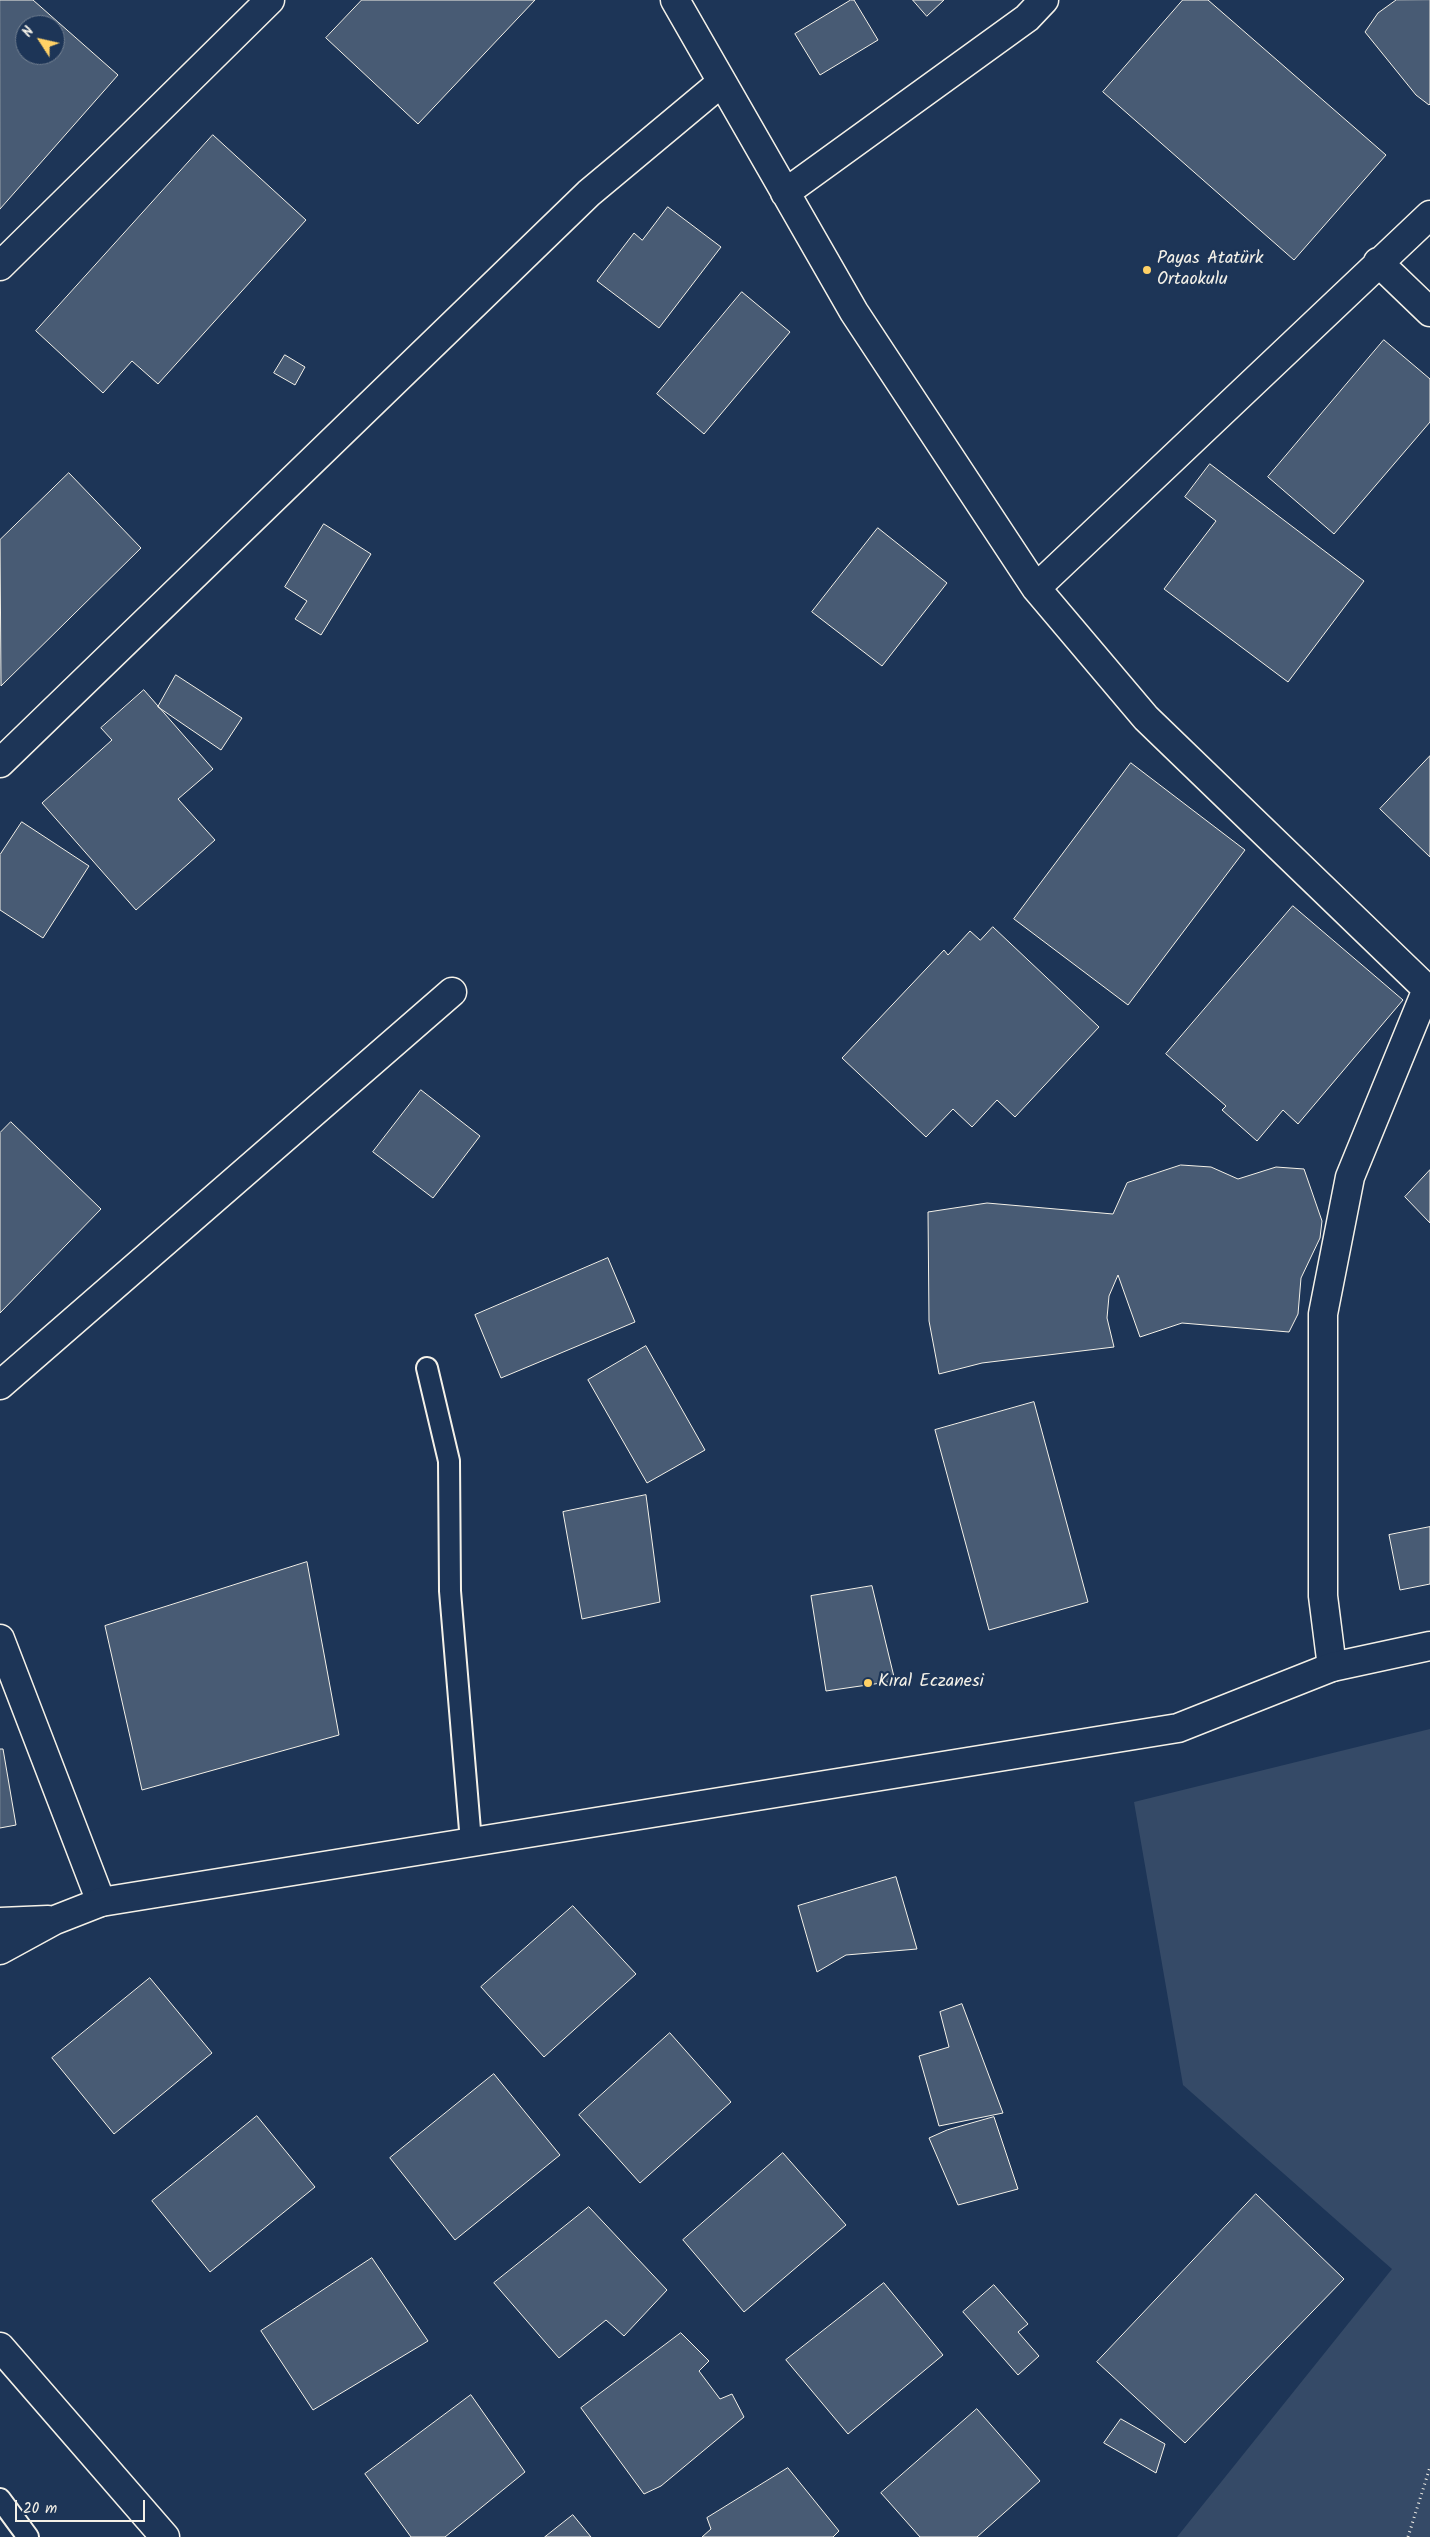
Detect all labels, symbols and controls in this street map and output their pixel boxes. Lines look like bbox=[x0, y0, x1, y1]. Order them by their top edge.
north arrow bbox=[15, 15, 65, 65]
text: N bbox=[17, 22, 40, 42]
place label: Payas Atatürk Ortaokulu bbox=[1157, 249, 1263, 292]
marker: Payas Atatürk Ortaokulu bbox=[1141, 264, 1153, 276]
place label: Kıral Eczanesi bbox=[878, 1672, 984, 1694]
marker: Kıral Eczanesi bbox=[862, 1677, 874, 1689]
scale bar bbox=[18, 2490, 148, 2522]
text: 20 m bbox=[23, 2497, 57, 2521]

